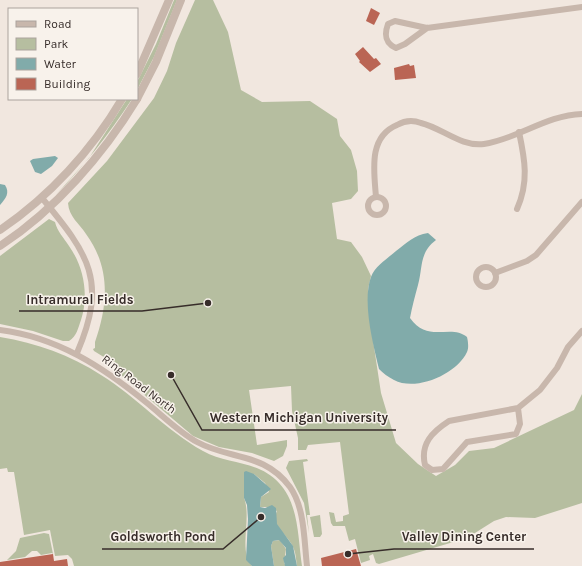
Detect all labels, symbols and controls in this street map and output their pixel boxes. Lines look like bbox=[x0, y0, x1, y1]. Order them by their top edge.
legend bbox=[8, 8, 138, 100]
text: Road bbox=[44, 17, 72, 31]
text: Park bbox=[44, 37, 69, 51]
text: Water bbox=[44, 57, 77, 71]
text: Building bbox=[44, 77, 91, 91]
callout: Intramural Fields bbox=[19, 286, 142, 311]
text: Intramural Fields bbox=[26, 292, 134, 307]
street label: Ring Road North bbox=[99, 352, 179, 416]
callout: Western Michigan University bbox=[202, 405, 396, 430]
text: Western Michigan University bbox=[210, 410, 389, 425]
callout: Goldsworth Pond bbox=[102, 524, 223, 549]
callout: Valley Dining Center bbox=[394, 524, 534, 549]
text: Goldsworth Pond bbox=[111, 529, 215, 544]
text: Valley Dining Center bbox=[402, 529, 527, 544]

